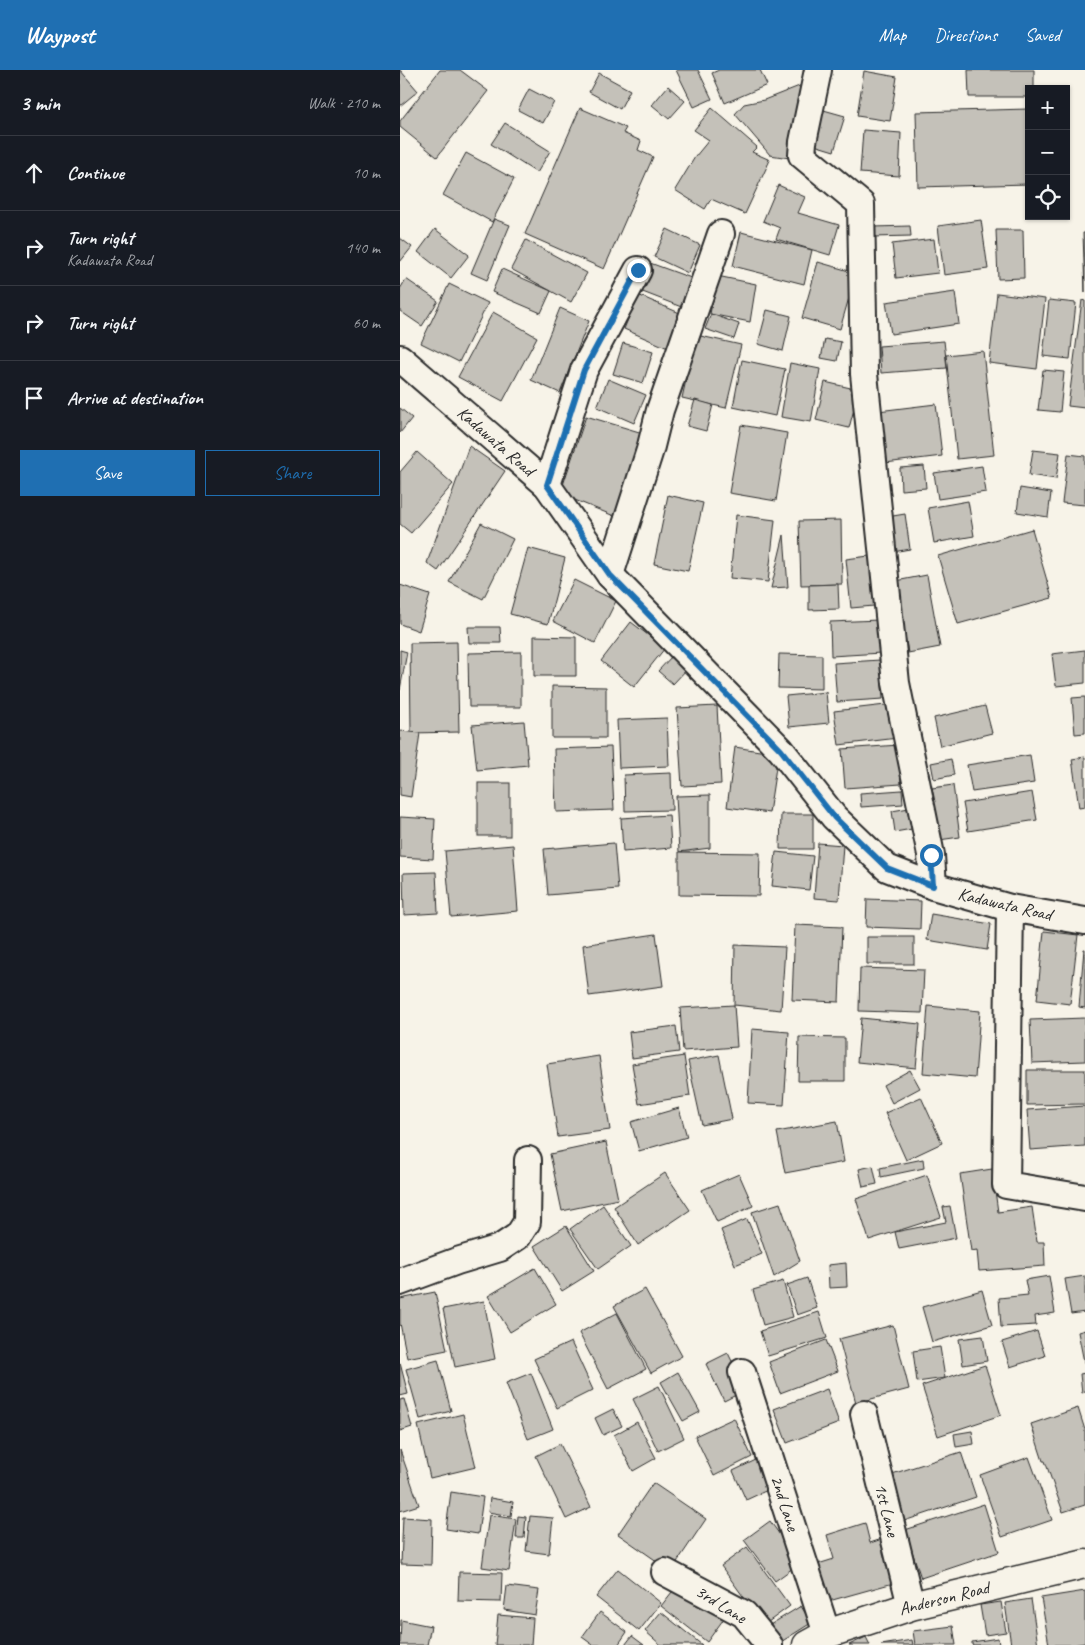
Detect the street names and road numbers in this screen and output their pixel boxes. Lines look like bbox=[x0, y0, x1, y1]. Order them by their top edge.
street label: Kadawata Road bbox=[453, 401, 541, 483]
street label: Kadawata Road bbox=[956, 883, 1057, 926]
street label: 2nd Lane bbox=[766, 1472, 805, 1535]
street label: 1st Lane bbox=[870, 1481, 904, 1540]
street label: Anderson Road bbox=[897, 1575, 994, 1620]
street label: 3rd Lane bbox=[692, 1580, 751, 1629]

